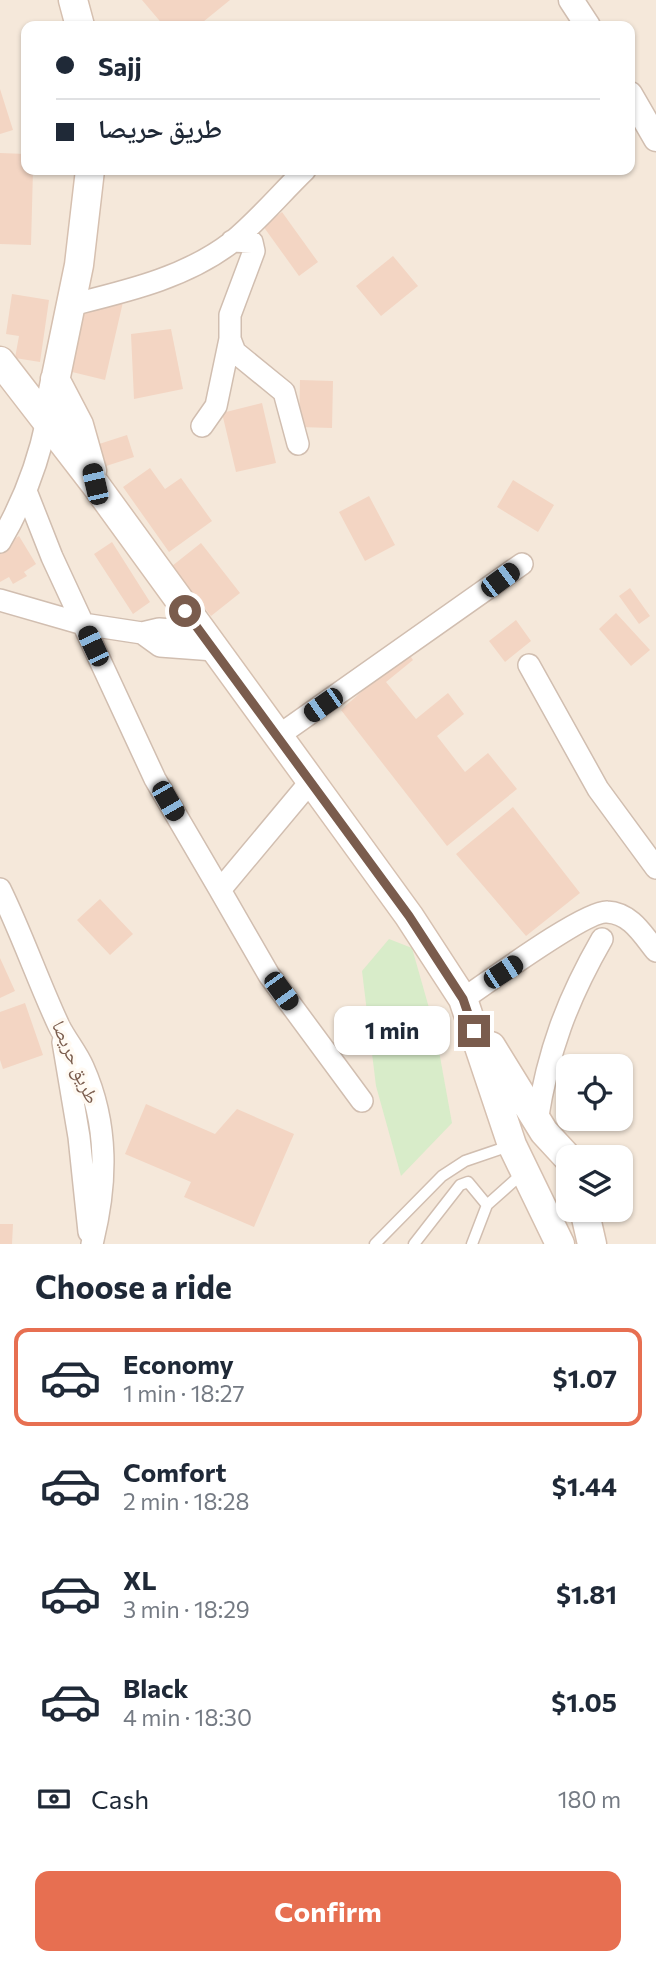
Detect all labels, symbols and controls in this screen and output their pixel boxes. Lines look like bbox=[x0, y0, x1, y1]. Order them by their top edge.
text: Sajj bbox=[98, 50, 142, 81]
text: طريق حريصا bbox=[98, 112, 222, 143]
car bbox=[81, 461, 110, 507]
car bbox=[477, 559, 524, 601]
route start bbox=[169, 595, 201, 627]
car bbox=[75, 623, 112, 669]
car bbox=[300, 684, 347, 726]
car bbox=[149, 778, 188, 824]
car bbox=[480, 952, 527, 992]
car bbox=[261, 968, 302, 1014]
callout: 1 min bbox=[334, 1006, 449, 1056]
route end bbox=[458, 1015, 490, 1047]
text: 1 min bbox=[365, 1016, 419, 1044]
street label: طريق حريصا bbox=[47, 1017, 105, 1107]
map controls bbox=[556, 1054, 633, 1222]
button: locate bbox=[556, 1054, 633, 1131]
button: layers bbox=[556, 1145, 633, 1222]
text: Choose a ride bbox=[35, 1266, 232, 1306]
icon: car bbox=[39, 1346, 102, 1409]
text: Economy bbox=[123, 1348, 234, 1379]
text: $1.07 bbox=[552, 1362, 617, 1393]
text: 1 min · 18:27 bbox=[123, 1379, 245, 1407]
icon: car bbox=[39, 1454, 102, 1517]
text: Comfort bbox=[123, 1456, 226, 1487]
text: $1.44 bbox=[552, 1470, 617, 1501]
text: 2 min · 18:28 bbox=[123, 1487, 249, 1515]
icon: car bbox=[39, 1562, 102, 1625]
text: XL bbox=[123, 1564, 157, 1595]
text: $1.81 bbox=[556, 1578, 617, 1609]
text: 3 min · 18:29 bbox=[123, 1595, 250, 1623]
icon: car bbox=[39, 1670, 102, 1733]
text: Black bbox=[123, 1672, 189, 1703]
text: $1.05 bbox=[551, 1686, 617, 1717]
text: 4 min · 18:30 bbox=[123, 1703, 252, 1731]
icon: cash bbox=[35, 1780, 73, 1818]
text: Cash bbox=[91, 1783, 149, 1814]
text: 180 m bbox=[558, 1785, 621, 1813]
button: Confirm bbox=[35, 1871, 621, 1951]

